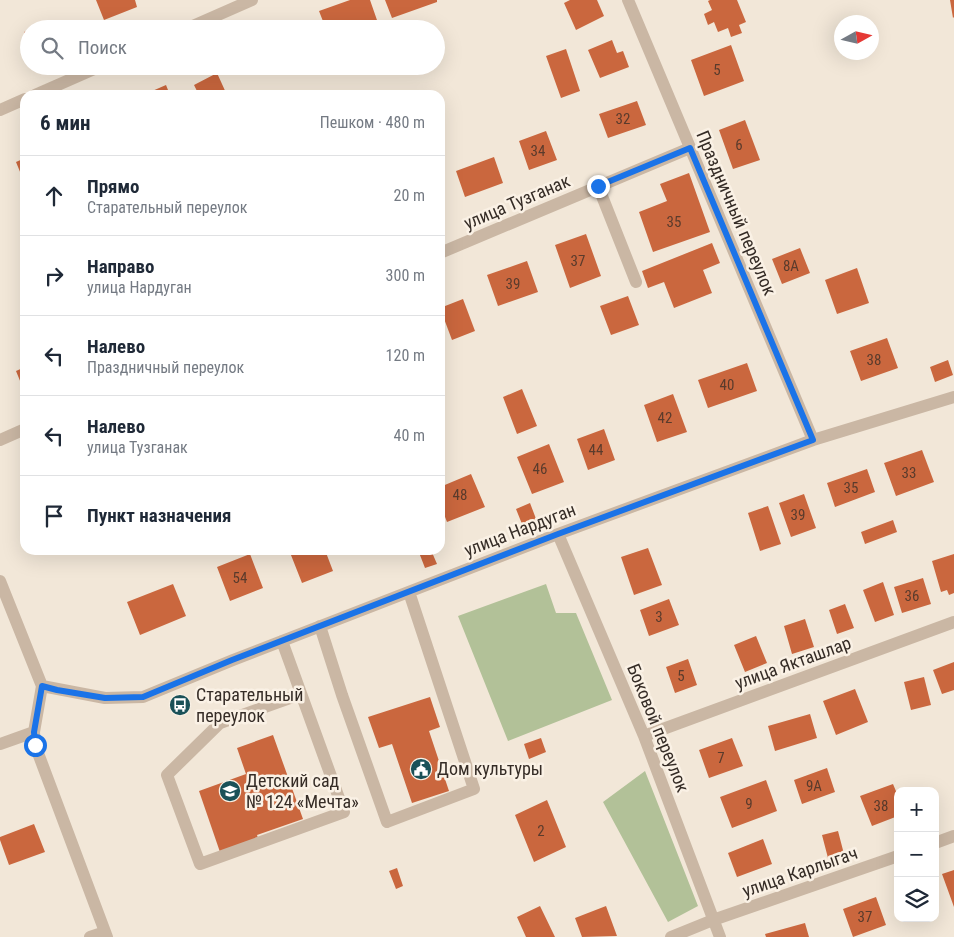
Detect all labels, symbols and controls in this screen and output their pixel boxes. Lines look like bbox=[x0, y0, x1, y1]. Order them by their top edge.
north arrow bbox=[834, 15, 879, 60]
search box bbox=[20, 20, 445, 75]
icon: search bbox=[38, 34, 66, 62]
text: Поиск bbox=[78, 36, 127, 59]
house number: 5 bbox=[713, 61, 721, 79]
house number: 32 bbox=[616, 110, 630, 128]
text: 6 мин bbox=[40, 111, 90, 135]
text: Пешком · 480 m bbox=[320, 113, 425, 132]
street label: Праздничный переулок bbox=[692, 127, 781, 299]
house number: 6 bbox=[735, 136, 743, 154]
house number: 34 bbox=[531, 142, 545, 160]
street label: улица Тузганак bbox=[461, 170, 573, 233]
text: Прямо bbox=[87, 175, 140, 198]
route end bbox=[587, 175, 610, 198]
icon: ahead bbox=[40, 182, 68, 210]
text: 20 m bbox=[393, 186, 425, 205]
text: Старательный переулок bbox=[87, 198, 247, 217]
house number: 35 bbox=[667, 213, 681, 231]
house number: 37 bbox=[571, 252, 585, 270]
text: Направо bbox=[87, 255, 154, 278]
house number: 8А bbox=[783, 257, 799, 275]
icon: right bbox=[40, 262, 68, 290]
text: 300 m bbox=[386, 266, 425, 285]
house number: 39 bbox=[506, 275, 520, 293]
text: улица Нардуган bbox=[87, 278, 192, 297]
text: Налево bbox=[87, 335, 145, 358]
icon: left bbox=[40, 342, 68, 370]
text: 120 m bbox=[386, 346, 425, 365]
house number: 38 bbox=[867, 351, 881, 369]
text: Праздничный переулок bbox=[87, 358, 244, 377]
house number: 40 bbox=[720, 376, 734, 394]
house number: 42 bbox=[658, 409, 672, 427]
text: Налево bbox=[87, 415, 145, 438]
icon: left bbox=[40, 422, 68, 450]
text: 40 m bbox=[393, 426, 425, 445]
text: улица Тузганак bbox=[87, 438, 188, 457]
house number: 44 bbox=[589, 441, 603, 459]
house number: 46 bbox=[533, 460, 547, 478]
house number: 33 bbox=[902, 464, 916, 482]
house number: 35 bbox=[844, 479, 858, 497]
house number: 48 bbox=[453, 486, 467, 504]
street label: улица Нардуган bbox=[461, 499, 579, 560]
icon: arrive bbox=[40, 502, 68, 530]
text: Пункт назначения bbox=[87, 504, 231, 527]
house number: 39 bbox=[791, 506, 805, 524]
house number: 54 bbox=[233, 569, 247, 587]
house number: 36 bbox=[905, 587, 919, 605]
house number: 3 bbox=[655, 608, 663, 626]
street label: улица Якташлар bbox=[732, 632, 854, 693]
street label: Боковой переулок bbox=[623, 661, 694, 795]
house number: 5 bbox=[677, 667, 685, 685]
place label: Старательный переулок bbox=[196, 684, 303, 726]
bus stop icon: Старательный переулок bbox=[168, 693, 192, 717]
route start bbox=[24, 734, 47, 757]
house number: 7 bbox=[717, 749, 725, 767]
public building icon: Дом культуры bbox=[409, 757, 433, 781]
place label: Дом культуры bbox=[437, 758, 543, 779]
place label: Детский сад № 124 «Мечта» bbox=[246, 770, 359, 812]
house number: 9А bbox=[806, 777, 822, 795]
school or university icon: Детский сад № 124 «Мечта» bbox=[218, 779, 242, 803]
map controls bbox=[894, 787, 939, 922]
button: + bbox=[894, 787, 939, 832]
house number: 9 bbox=[745, 795, 753, 813]
house number: 38 bbox=[874, 797, 888, 815]
house number: 2 bbox=[537, 822, 545, 840]
button: − bbox=[894, 832, 939, 877]
street label: улица Карлыгач bbox=[739, 842, 860, 901]
button: layers bbox=[894, 877, 939, 922]
house number: 37 bbox=[858, 908, 872, 926]

